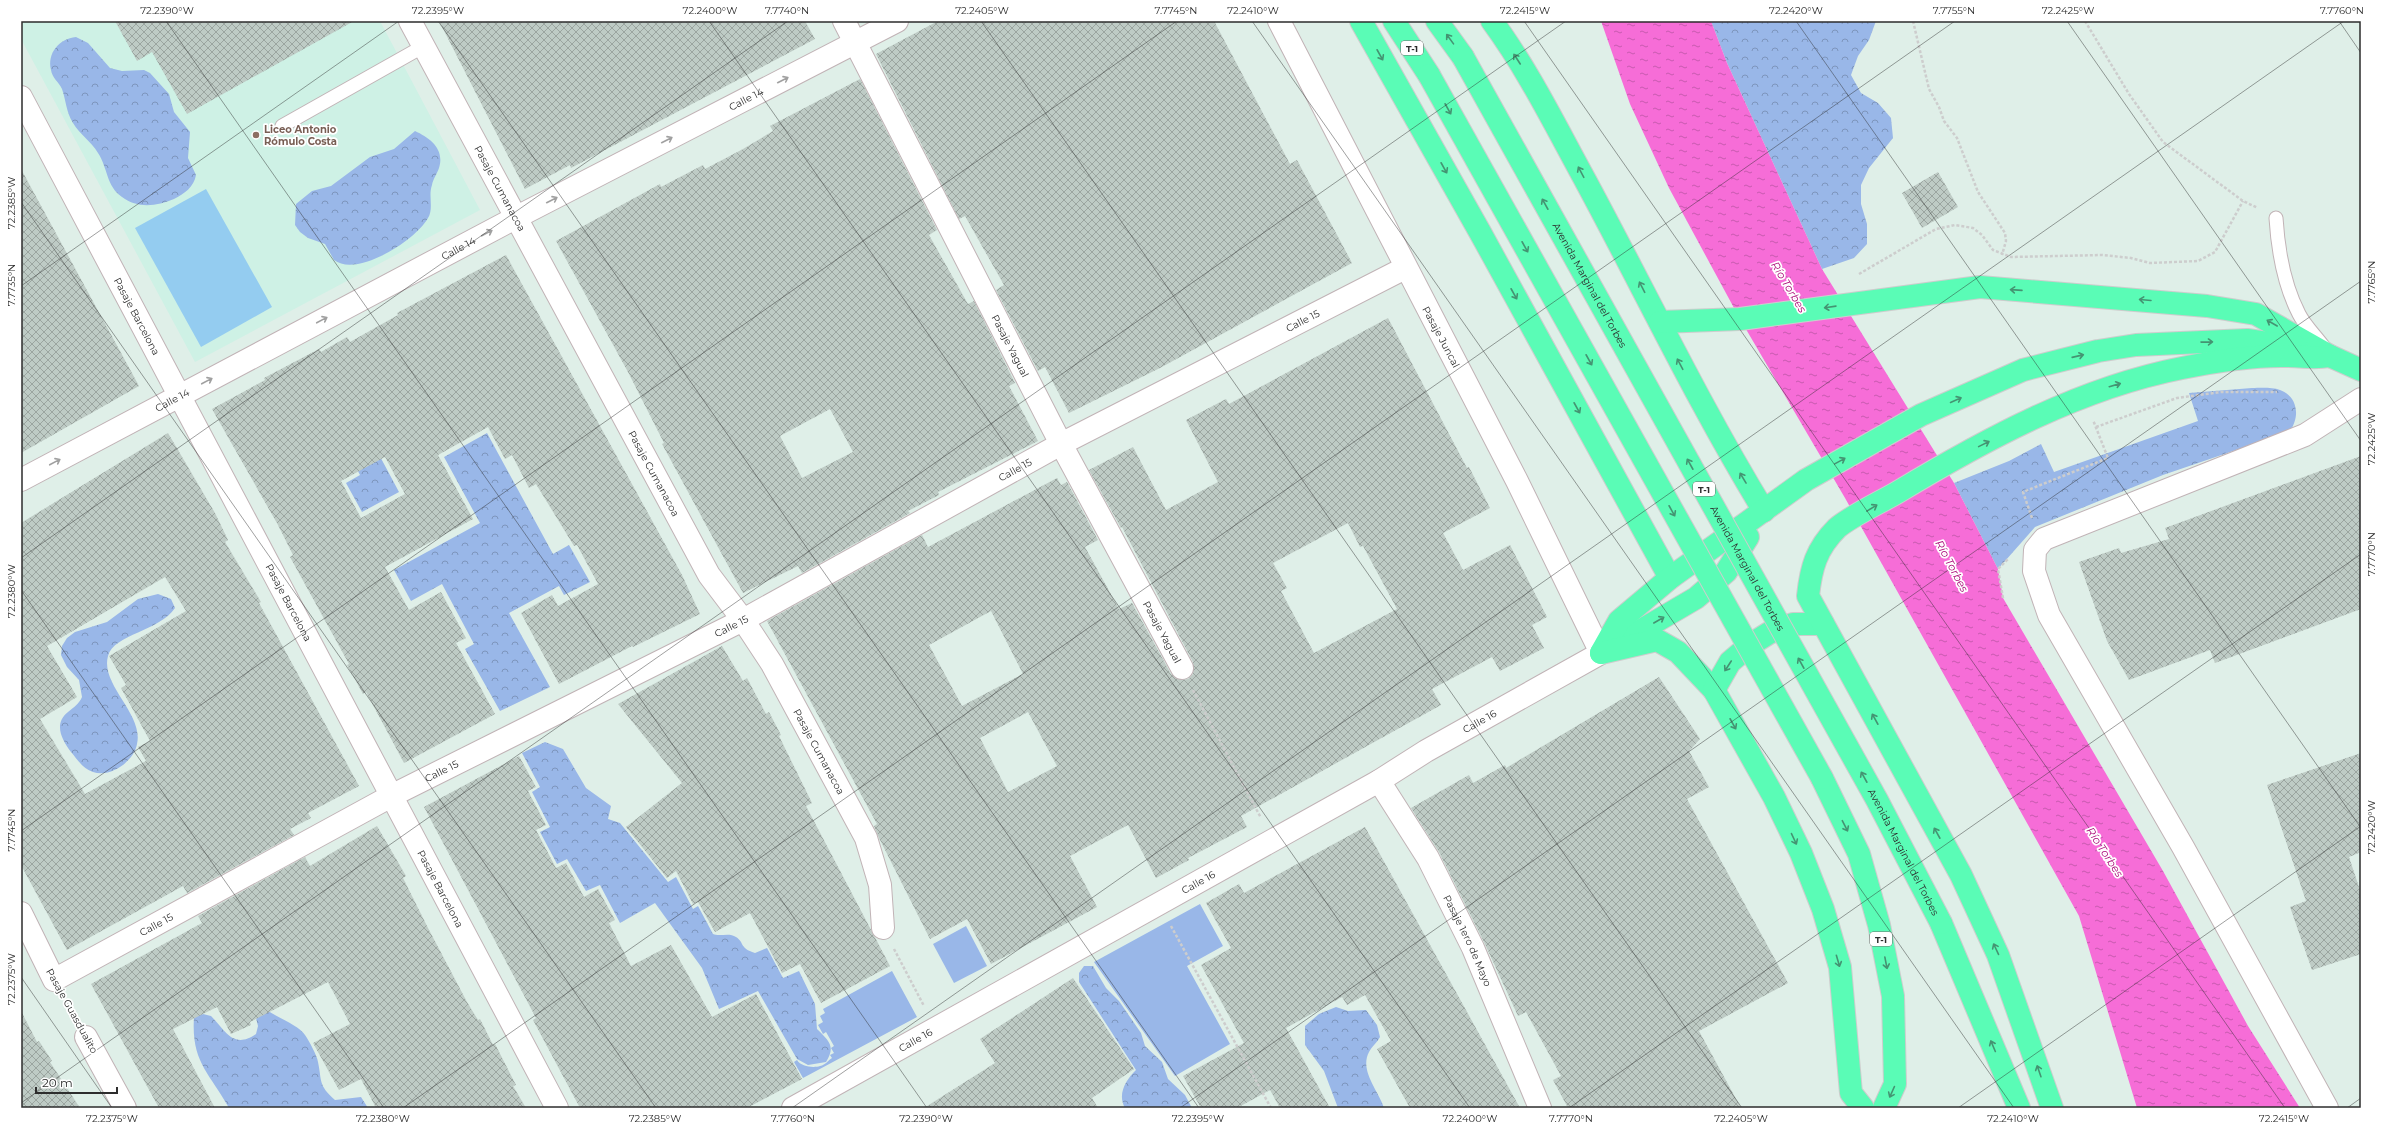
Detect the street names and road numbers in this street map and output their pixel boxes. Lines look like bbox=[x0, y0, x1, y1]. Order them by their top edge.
road number: T-1 bbox=[1401, 41, 1423, 55]
street label: Calle 14 bbox=[726, 84, 766, 113]
street label: Pasaje Cumanacoa bbox=[472, 143, 529, 233]
street label: Avenida Marginal del Torbes bbox=[1550, 220, 1630, 350]
street label: Calle 14 bbox=[439, 233, 478, 263]
street label: Pasaje Barcelona bbox=[111, 275, 163, 357]
street label: Pasaje Juncal bbox=[1419, 304, 1463, 370]
street label: Calle 15 bbox=[1283, 306, 1322, 334]
street label: Pasaje Yagual bbox=[989, 312, 1032, 379]
street label: Calle 14 bbox=[153, 385, 192, 414]
street label: Pasaje Cumanacoa bbox=[626, 428, 683, 519]
street label: Calle 15 bbox=[996, 455, 1034, 484]
road number: T-1 bbox=[1693, 482, 1715, 496]
street label: Avenida Marginal del Torbes bbox=[1708, 503, 1788, 633]
street label: Pasaje Barcelona bbox=[263, 561, 315, 643]
street label: Pasaje Yagual bbox=[1140, 598, 1185, 665]
street label: Calle 15 bbox=[712, 612, 751, 640]
street label: Pasaje Cumanacoa bbox=[791, 706, 848, 797]
street label: Calle 16 bbox=[1460, 706, 1499, 736]
street label: Calle 15 bbox=[422, 757, 461, 785]
street label: Avenida Marginal del Torbes bbox=[1865, 786, 1942, 918]
street label: Pasaje Barcelona bbox=[415, 848, 467, 930]
street label: Calle 16 bbox=[1179, 867, 1217, 897]
street label: Pasaje 1ero de Mayo bbox=[1441, 892, 1495, 988]
street label: Calle 15 bbox=[137, 910, 175, 939]
road number: T-1 bbox=[1870, 932, 1892, 946]
street label: Pasaje Guasdualito bbox=[43, 966, 101, 1056]
street label: Calle 16 bbox=[896, 1025, 934, 1054]

